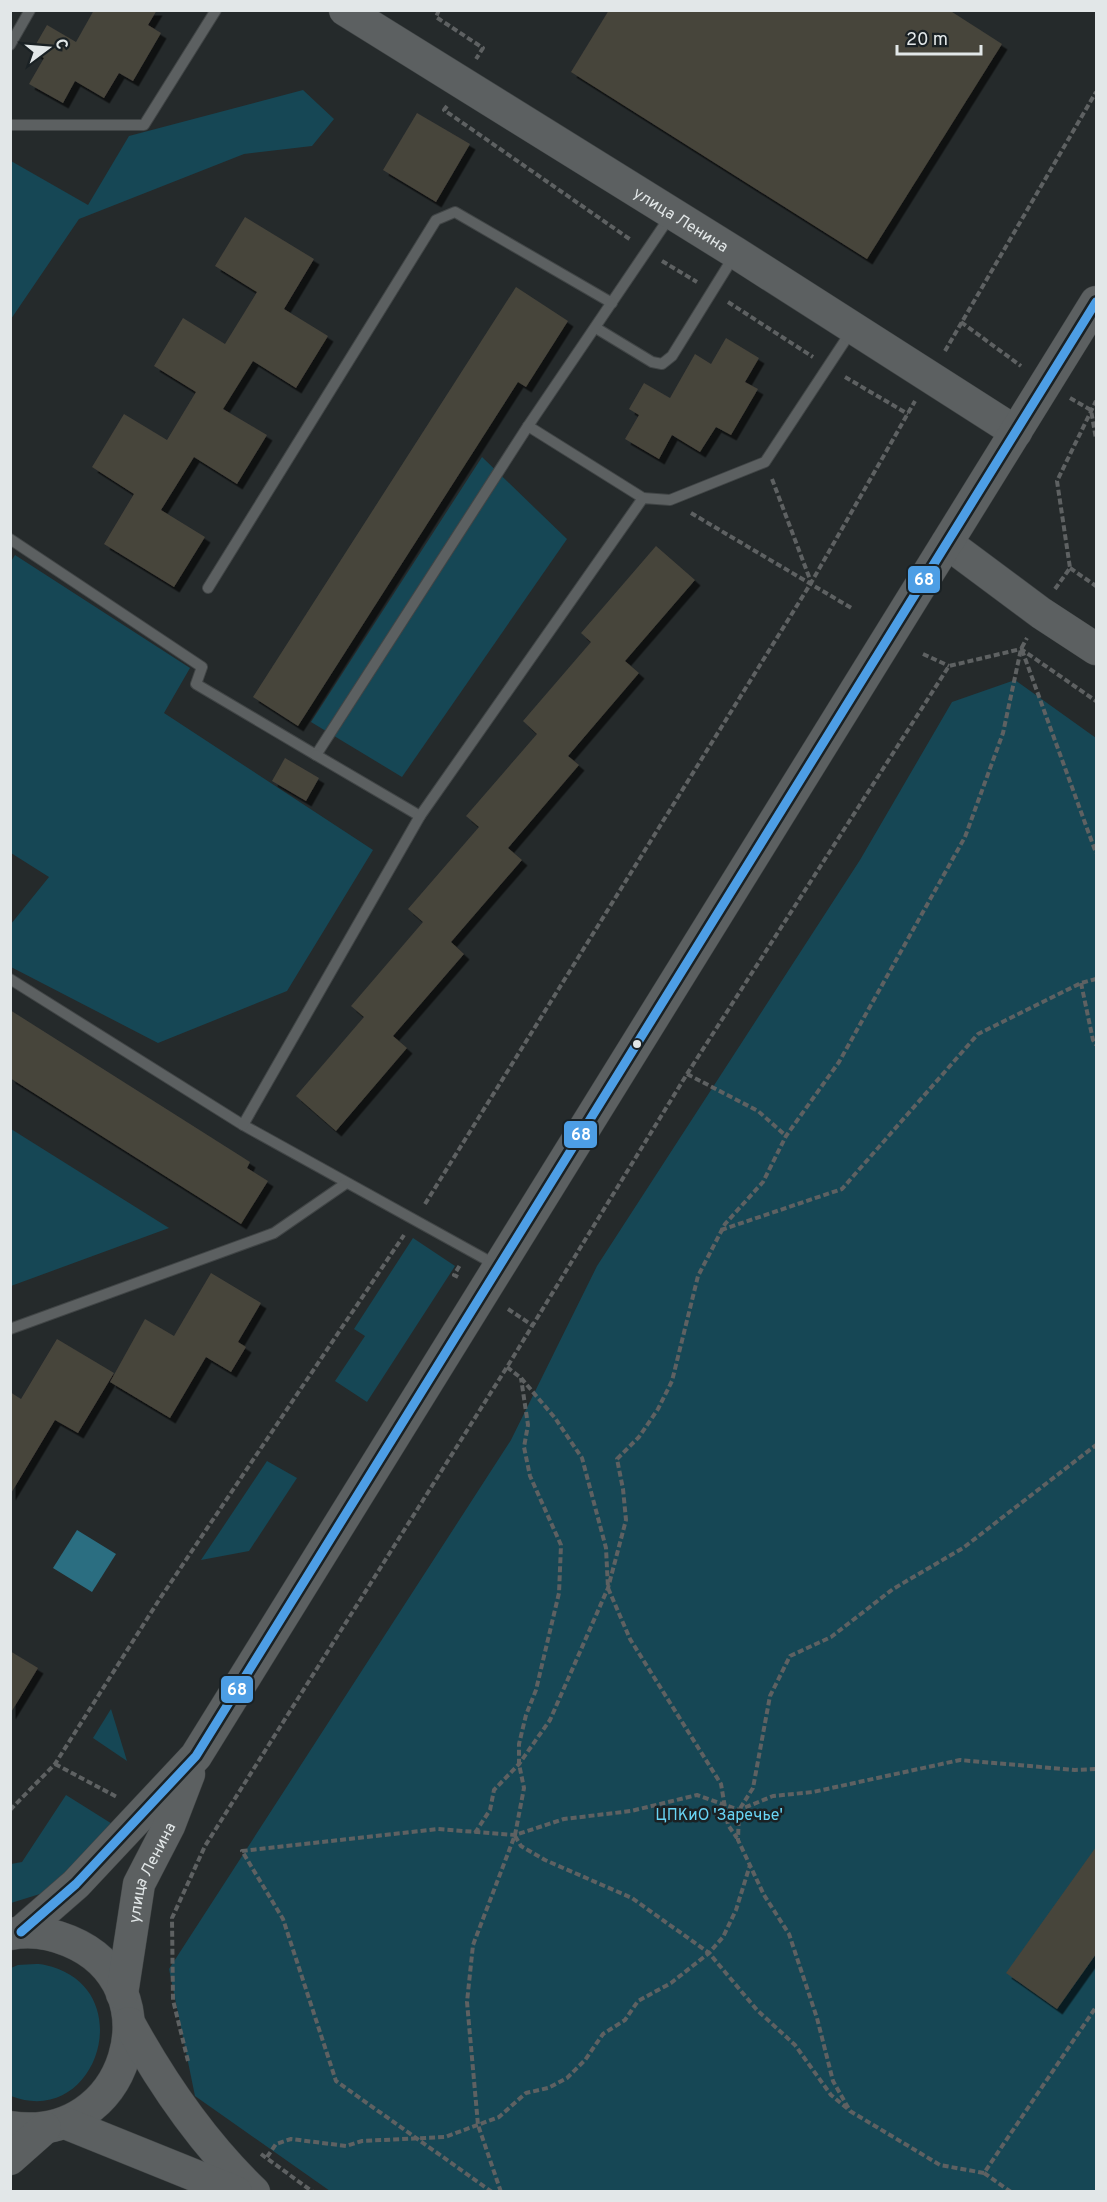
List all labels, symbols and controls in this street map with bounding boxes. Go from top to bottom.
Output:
north arrow [18,18,78,78]
scale bar [897,18,981,56]
text: 20 m [906,29,948,52]
text: С [49,37,72,52]
street label: улица Ленина [629,184,731,258]
line badge: 68 [907,565,941,594]
text: 68 [914,571,934,591]
unlabelled marker [631,1038,643,1050]
line badge: 68 [563,1120,598,1149]
text: 68 [571,1126,591,1146]
line badge: 68 [220,1675,254,1704]
text: 68 [227,1681,247,1701]
park label: ЦПКиО 'Заречье' [655,1806,783,1826]
street label: улица Ленина [125,1819,181,1925]

